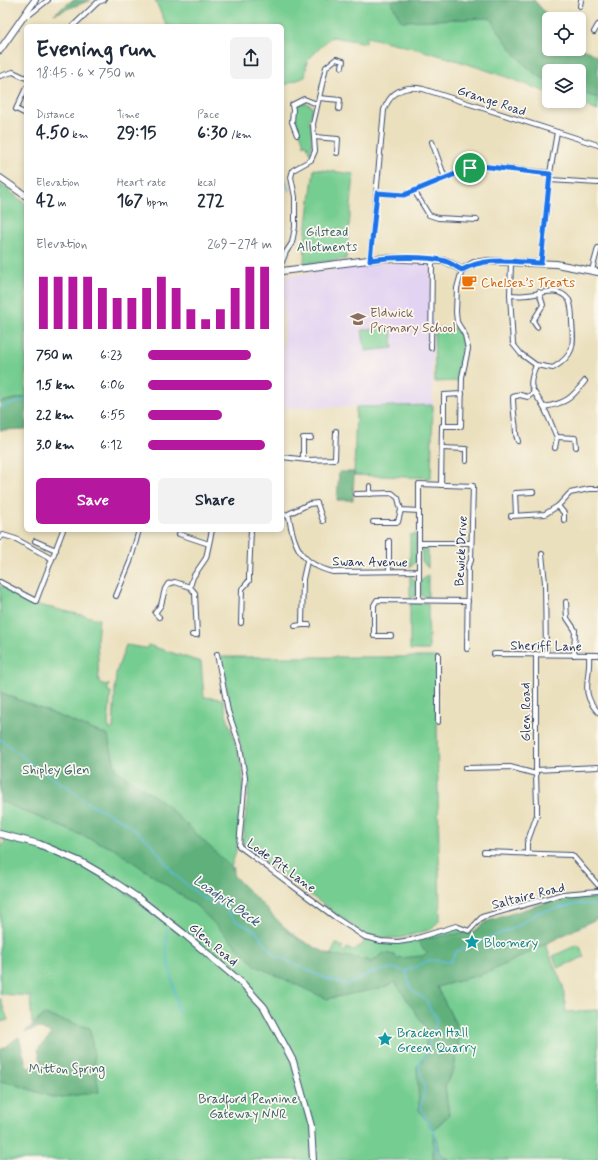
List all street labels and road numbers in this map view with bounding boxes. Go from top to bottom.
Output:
street label: Grange Road [455,82,528,121]
street label: Bewick Drive [451,515,472,587]
street label: Swan Avenue [332,553,408,572]
street label: Sheriff Lane [510,637,582,656]
street label: Glen Road [518,682,535,742]
street label: Lode Pit Lane [243,835,319,897]
street label: Saltaire Road [490,879,567,914]
street label: Glen Road [185,920,241,971]

